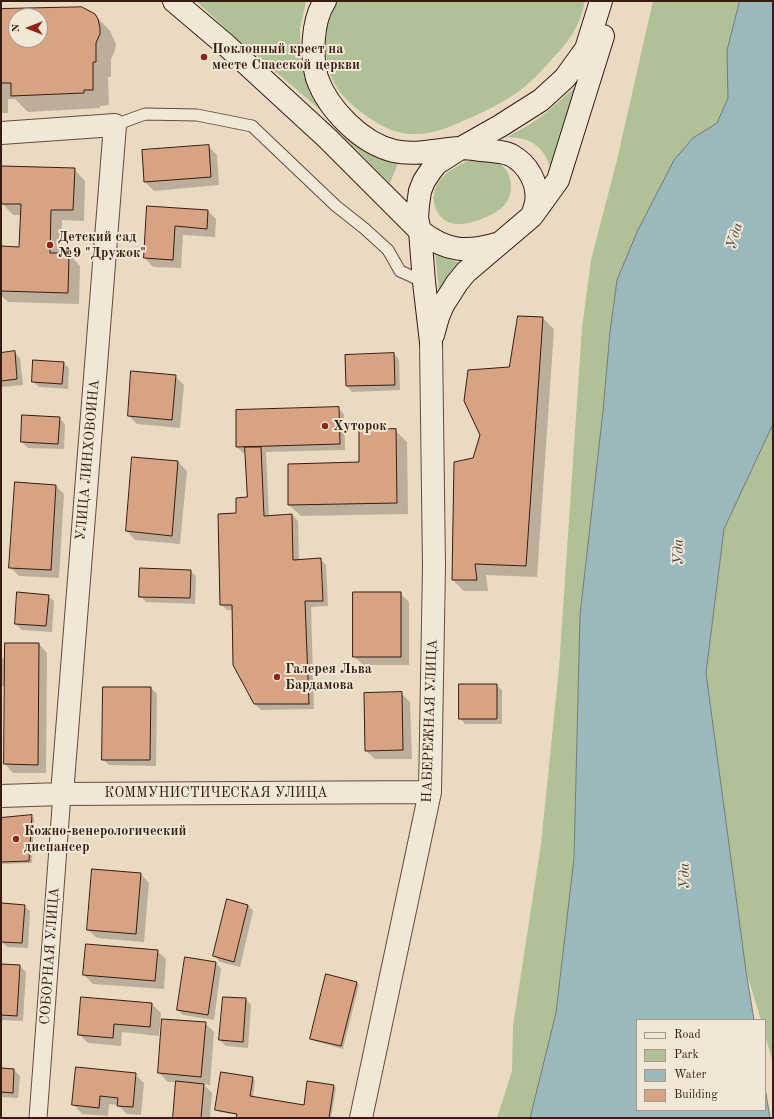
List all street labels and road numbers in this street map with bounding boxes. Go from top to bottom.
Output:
street label: УЛИЦА ЛИНХОВОИНА [73,379,103,541]
street label: НАБЕРЕЖНАЯ УЛИЦА [419,639,441,803]
street label: КОММУНИСТИЧЕСКАЯ УЛИЦА [104,785,328,801]
street label: СОБОРНАЯ УЛИЦА [37,887,63,1025]

